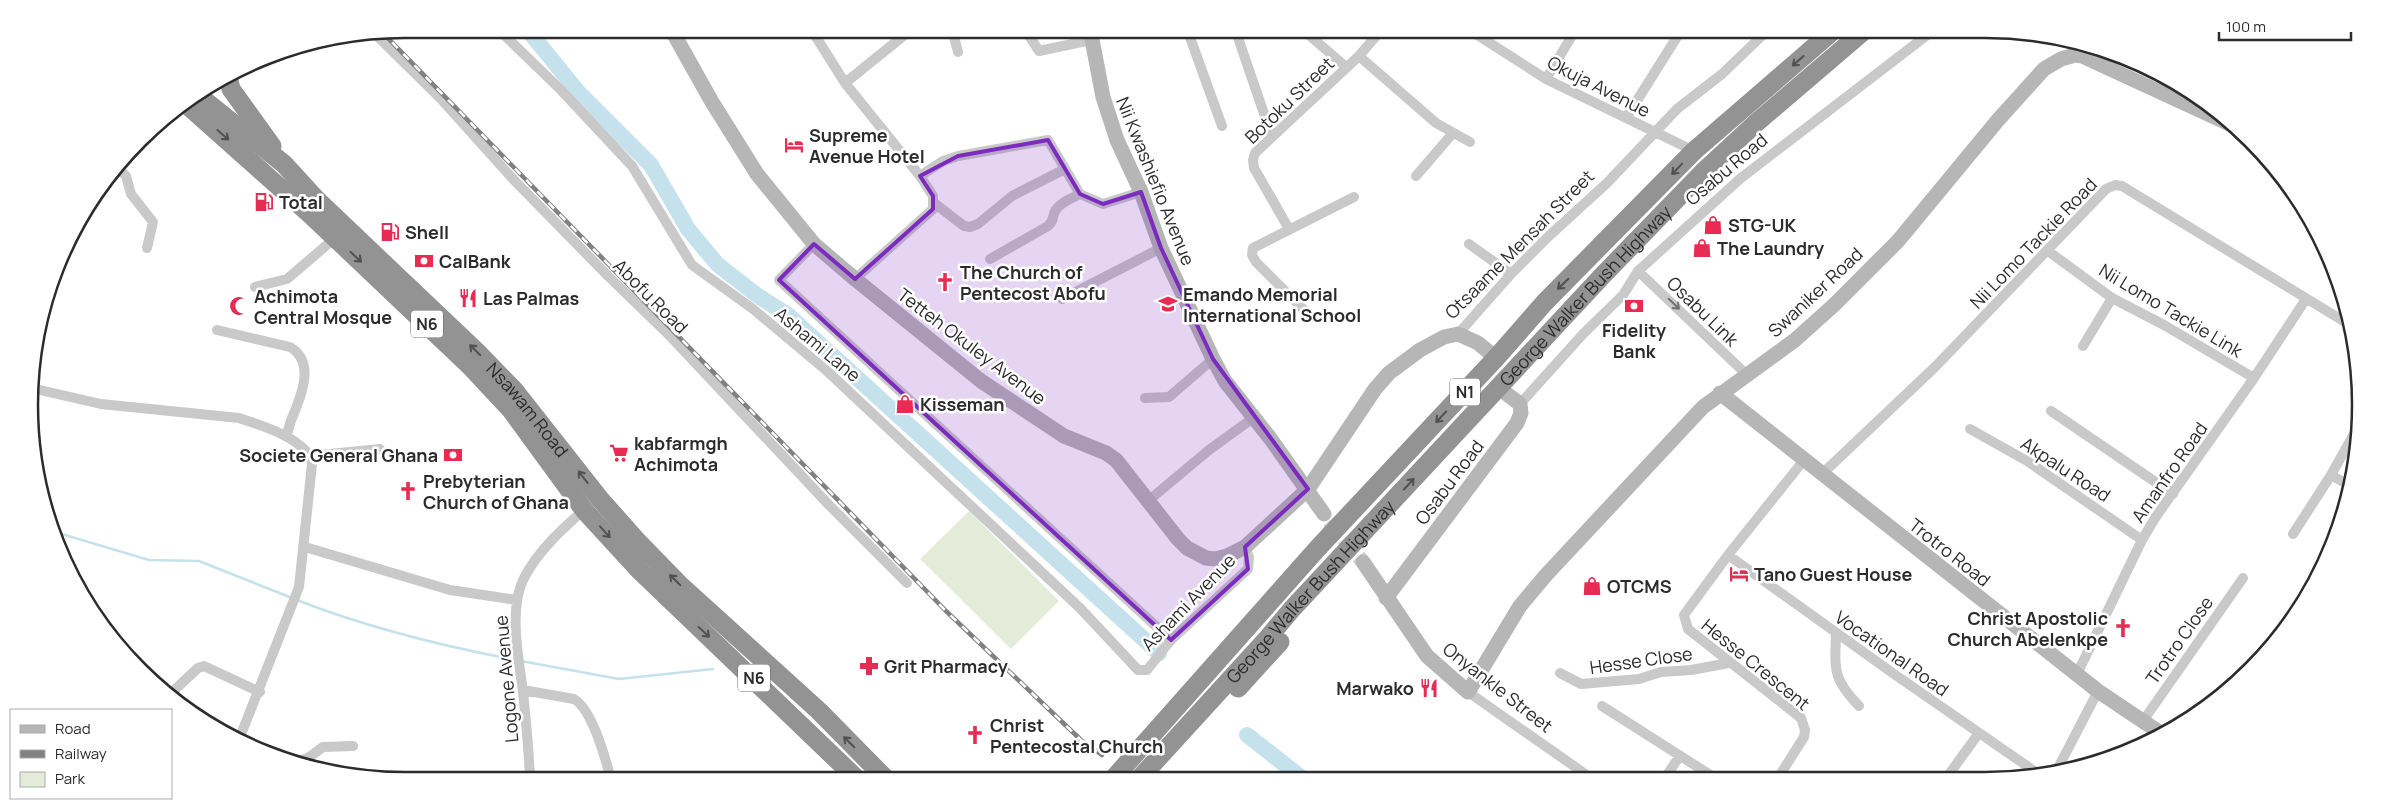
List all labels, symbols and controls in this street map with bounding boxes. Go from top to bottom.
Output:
scale bar [2219,10,2352,42]
text: 100 m [2226,16,2266,37]
street label: Okuja Avenue [1543,50,1655,122]
street label: Botoku Street [1239,51,1339,149]
one-way arrow [1792,55,1805,66]
street label: Nii Kwashiefio Avenue [1111,93,1201,269]
place label: Supreme Avenue Hotel [809,123,925,168]
street label: Osabu Road [1680,128,1772,210]
one-way arrow [217,129,230,141]
hotel icon: Supreme Avenue Hotel [783,134,805,156]
one-way arrow [1671,162,1683,175]
street label: Otsaame Mensah Street [1439,164,1599,324]
street label: Nii Lomo Tackie Road [1964,172,2102,314]
place label: Total [279,190,323,214]
fuel station icon: Total [253,191,275,213]
street label: George Walker Bush Highway [1494,200,1677,391]
place label: STG-UK [1728,213,1796,237]
shop icon: STG-UK [1702,214,1724,236]
place label: Shell [405,220,449,244]
fuel station icon: Shell [379,221,401,243]
place label: The Laundry [1717,236,1824,260]
shop icon: The Laundry [1691,237,1713,259]
street label: Swaniker Road [1762,242,1868,342]
place label: CalBank [439,249,512,273]
bank icon: CalBank [413,250,435,272]
one-way arrow [350,251,362,263]
street label: Abofu Road [609,254,693,338]
street label: Nii Lomo Tackie Link [2095,258,2248,363]
place label: The Church of Pentecost Abofu [960,260,1106,305]
church icon: The Church of Pentecost Abofu [934,271,956,293]
street label: Osabu Link [1662,271,1745,352]
one-way arrow [1556,278,1569,290]
street label: Tetteh Okuley Avenue [893,282,1051,410]
place label: Emando Memorial International School [1183,282,1361,327]
place label: Achimota Central Mosque [254,284,392,329]
place label: Las Palmas [483,286,580,310]
restaurant icon: Las Palmas [457,287,479,309]
school or university icon: Emando Memorial International School [1157,293,1179,315]
mosque icon: Achimota Central Mosque [228,295,250,317]
bank icon: Fidelity Bank [1623,295,1645,317]
one-way arrow [1667,298,1679,310]
street label: Ashami Lane [770,301,866,387]
road number: N6 [411,310,443,338]
place label: Fidelity Bank [1602,318,1666,363]
one-way arrow [469,344,481,356]
street label: Nsawam Road [481,357,574,462]
road number: N1 [1450,378,1480,406]
place label: Kisseman [920,392,1005,416]
shop icon: Kisseman [894,393,916,415]
one-way arrow [1435,411,1447,423]
street label: Amanfro Road [2126,417,2212,527]
place label: kabfarmgh Achimota [634,431,728,476]
street label: Akpalu Road [2017,431,2115,507]
street label: Osabu Road [1409,435,1489,529]
supermarket icon: kabfarmgh Achimota [608,442,630,464]
place label: Societe General Ghana [239,443,438,467]
bank icon: Societe General Ghana [442,444,464,466]
place label: Prebyterian Church of Ghana [423,469,569,514]
one-way arrow [577,471,588,484]
one-way arrow [1403,477,1415,490]
church icon: Prebyterian Church of Ghana [397,480,419,502]
street label: George Walker Bush Highway [1220,494,1400,688]
street label: Trotro Road [1904,513,1996,591]
one-way arrow [599,526,611,539]
street label: Ashami Avenue [1136,548,1240,656]
place label: Tano Guest House [1754,562,1912,586]
hotel icon: Tano Guest House [1728,563,1750,585]
place label: OTCMS [1607,574,1672,598]
one-way arrow [670,575,682,587]
shop icon: OTCMS [1581,575,1603,597]
street label: Trotro Close [2140,591,2218,689]
street label: Vocational Road [1830,605,1954,701]
place label: Christ Apostolic Church Abelenkpe [1947,606,2108,651]
street label: Hesse Crescent [1697,613,1815,715]
street label: Logone Avenue [488,614,524,744]
church icon: Christ Apostolic Church Abelenkpe [2112,617,2134,639]
one-way arrow [697,626,710,638]
street label: Onyankle Street [1438,637,1558,737]
street label: Hesse Close [1588,641,1694,679]
place label: Grit Pharmacy [884,654,1008,678]
pharmacy icon: Grit Pharmacy [858,655,880,677]
road number: N6 [738,664,770,691]
place label: Marwako [1336,676,1414,700]
restaurant icon: Marwako [1418,677,1440,699]
legend [10,709,172,799]
place label: Christ Pentecostal Church [990,713,1163,758]
text: Road [55,718,91,739]
church icon: Christ Pentecostal Church [964,724,986,746]
one-way arrow [843,735,855,748]
text: Railway [55,743,107,764]
text: Park [55,768,85,789]

